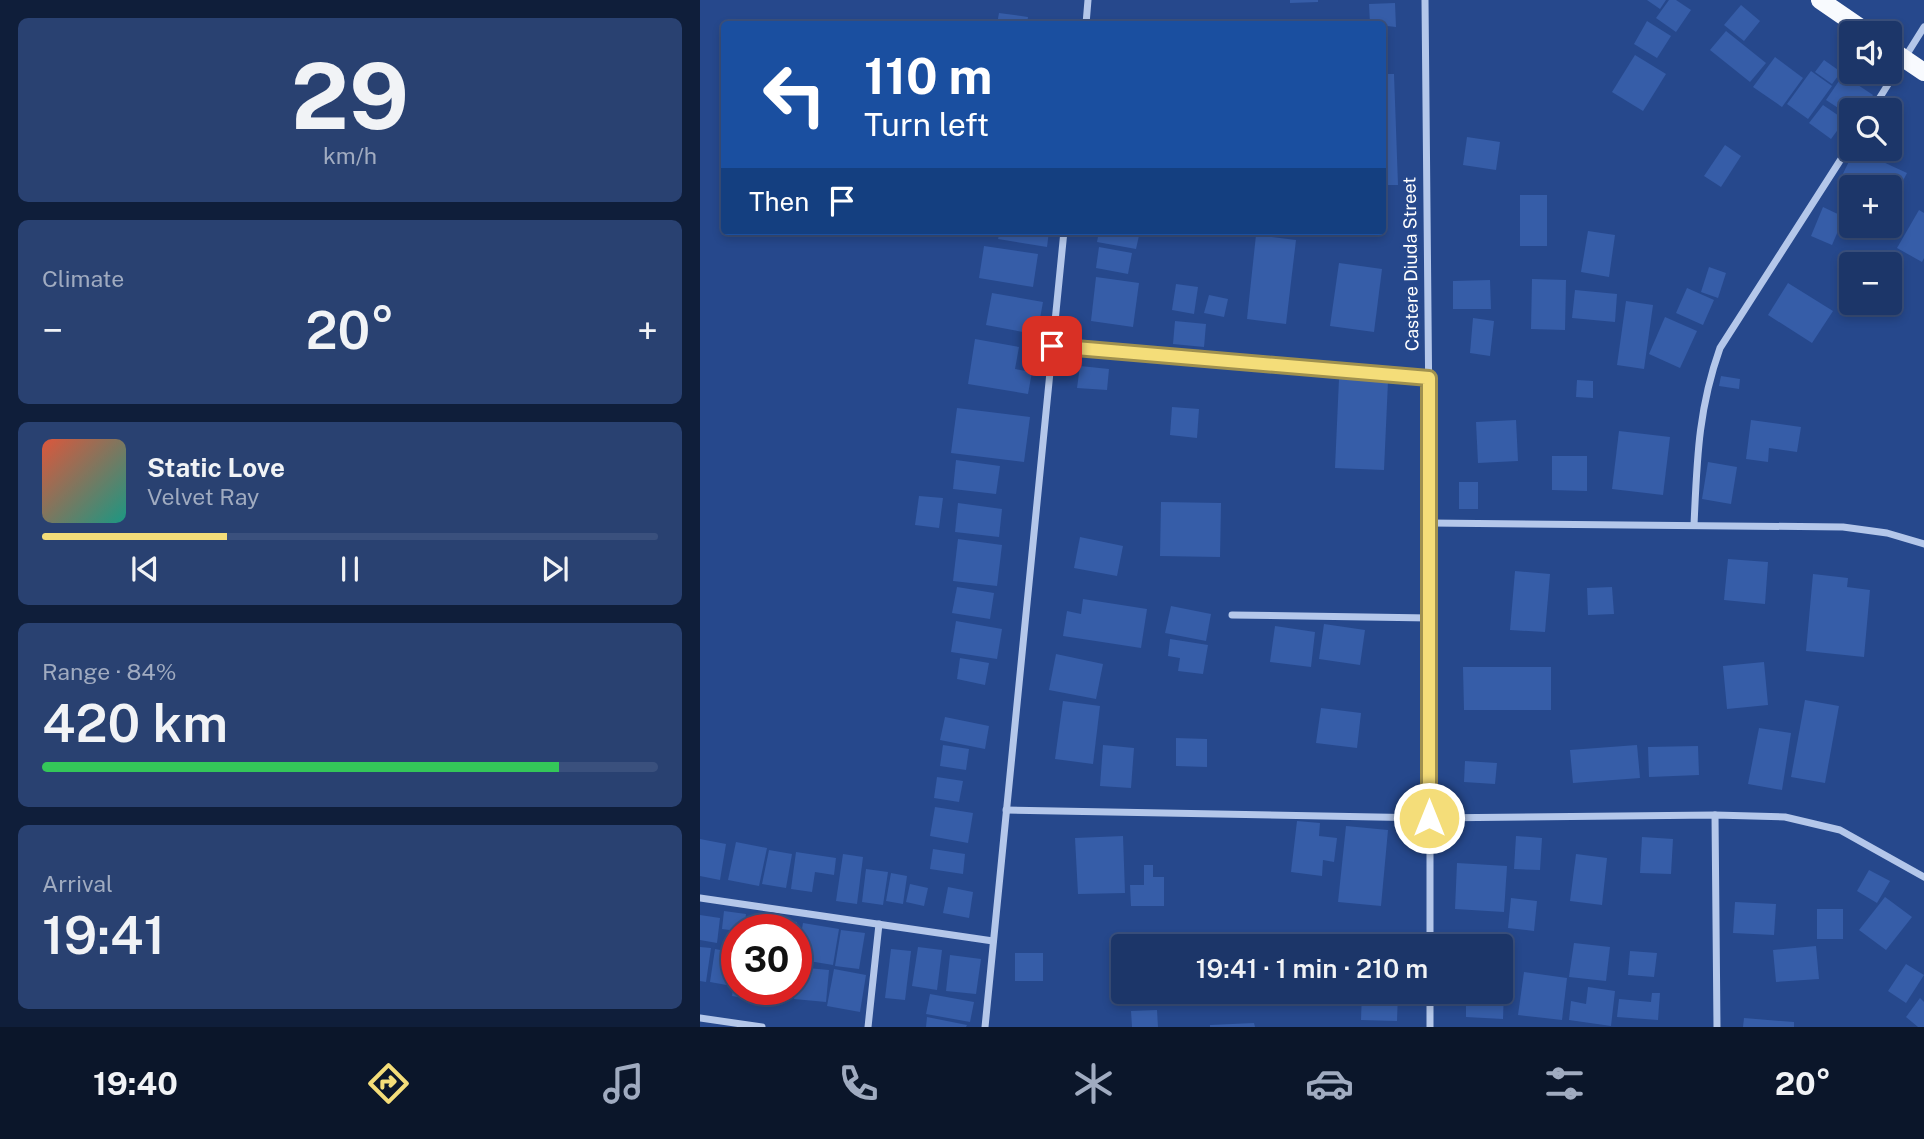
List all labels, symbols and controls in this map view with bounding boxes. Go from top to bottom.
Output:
map controls [1839,21,1902,315]
button: sound [1839,21,1902,84]
text: 29 [291,43,409,149]
text: 110 m [864,47,992,105]
icon: left [749,49,840,140]
button: search [1839,98,1902,161]
text: Turn left [864,106,989,143]
text: km/h [323,142,377,169]
button: + [1839,175,1902,238]
street label: Castere Diuda Street [1398,177,1423,351]
icon: arrive [823,182,861,220]
text: Then [749,186,809,217]
button: − [1839,252,1902,315]
text: Climate [42,265,124,292]
text: 20° [305,300,395,361]
text: − [42,308,63,353]
text: + [637,308,658,353]
pin [1022,316,1082,376]
icon: arrive [1033,327,1071,365]
text: Static Love [147,452,285,483]
text: Velvet Ray [147,483,259,510]
icon: previous [126,550,164,588]
icon: pause [331,550,369,588]
icon: next [536,550,574,588]
text: Range · 84% [42,658,177,685]
text: 420 km [42,693,228,754]
position arrow [1392,781,1466,855]
text: Arrival [42,870,113,897]
text: 19:41 [42,905,165,966]
speed limit sign: 30 [721,914,812,1005]
text: 19:41 · 1 min · 210 m [1196,953,1428,984]
icon: directions [364,1059,413,1108]
icon: music [599,1059,648,1108]
icon: phone [834,1059,883,1108]
icon: climate [1069,1059,1118,1108]
icon: car [1305,1059,1354,1108]
icon: filters [1540,1059,1589,1108]
text: 19:40 [93,1065,178,1102]
text: 20° [1775,1065,1831,1102]

